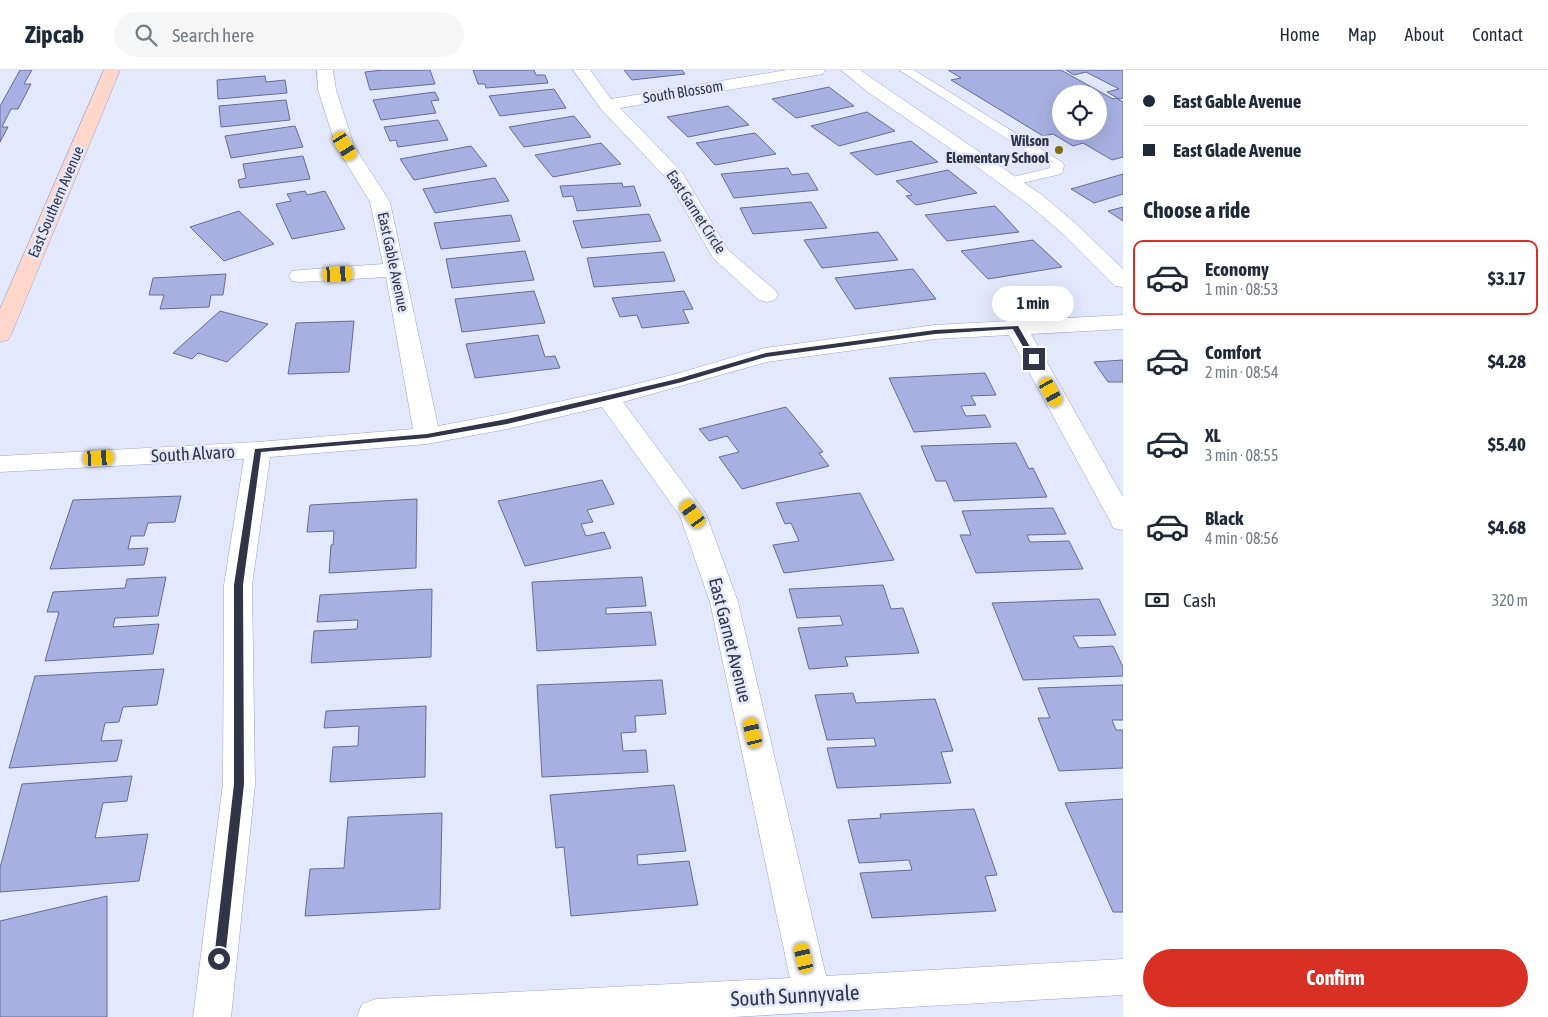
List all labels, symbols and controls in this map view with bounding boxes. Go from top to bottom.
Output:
search box [114,12,464,57]
text: Zipcab [25,21,84,48]
icon: search [132,21,160,49]
text: Search here [172,24,254,46]
text: Home [1280,24,1320,45]
text: Map [1348,24,1377,45]
text: About [1405,24,1444,45]
text: Contact [1472,24,1523,45]
street label: South Blossom [642,77,724,106]
map controls [1052,85,1107,140]
button: locate [1052,85,1107,140]
text: East Gable Avenue [1173,90,1301,112]
car [330,129,359,163]
place label: Wilson Elementary School [946,132,1050,166]
text: East Glade Avenue [1173,139,1301,161]
street label: East Southern Avenue [24,143,87,260]
marker: Wilson Elementary School [1053,144,1065,156]
street label: East Garnet Circle [663,167,730,257]
text: Choose a ride [1143,197,1250,223]
street label: East Gable Avenue [375,211,412,313]
icon: car [1145,255,1190,300]
text: Economy [1205,258,1269,280]
car [322,266,353,282]
text: $3.17 [1488,267,1526,289]
text: 1 min · 08:53 [1205,280,1278,298]
callout: 1 min [993,286,1075,322]
text: 1 min [1017,294,1049,312]
icon: car [1145,338,1190,383]
text: Comfort [1205,341,1261,363]
route end [1023,348,1045,370]
text: $4.28 [1488,350,1526,372]
text: 2 min · 08:54 [1205,363,1278,381]
car [1037,375,1064,409]
icon: car [1145,421,1190,466]
text: XL [1205,424,1221,446]
text: $5.40 [1488,433,1526,455]
street label: South Alvaro [151,441,235,466]
text: 3 min · 08:55 [1205,446,1278,464]
car [83,450,114,466]
car [678,497,707,531]
icon: car [1145,504,1190,549]
text: Black [1205,507,1243,529]
text: $4.68 [1488,516,1526,538]
text: 4 min · 08:56 [1205,529,1278,547]
street label: East Garnet Avenue [705,575,756,704]
icon: cash [1143,586,1171,614]
text: Cash [1183,589,1216,611]
text: 320 m [1492,591,1528,609]
car [742,717,763,749]
car [793,942,814,974]
route start [208,948,230,970]
button: Confirm [1143,949,1528,1007]
street label: South Sunnyvale [730,980,860,1010]

